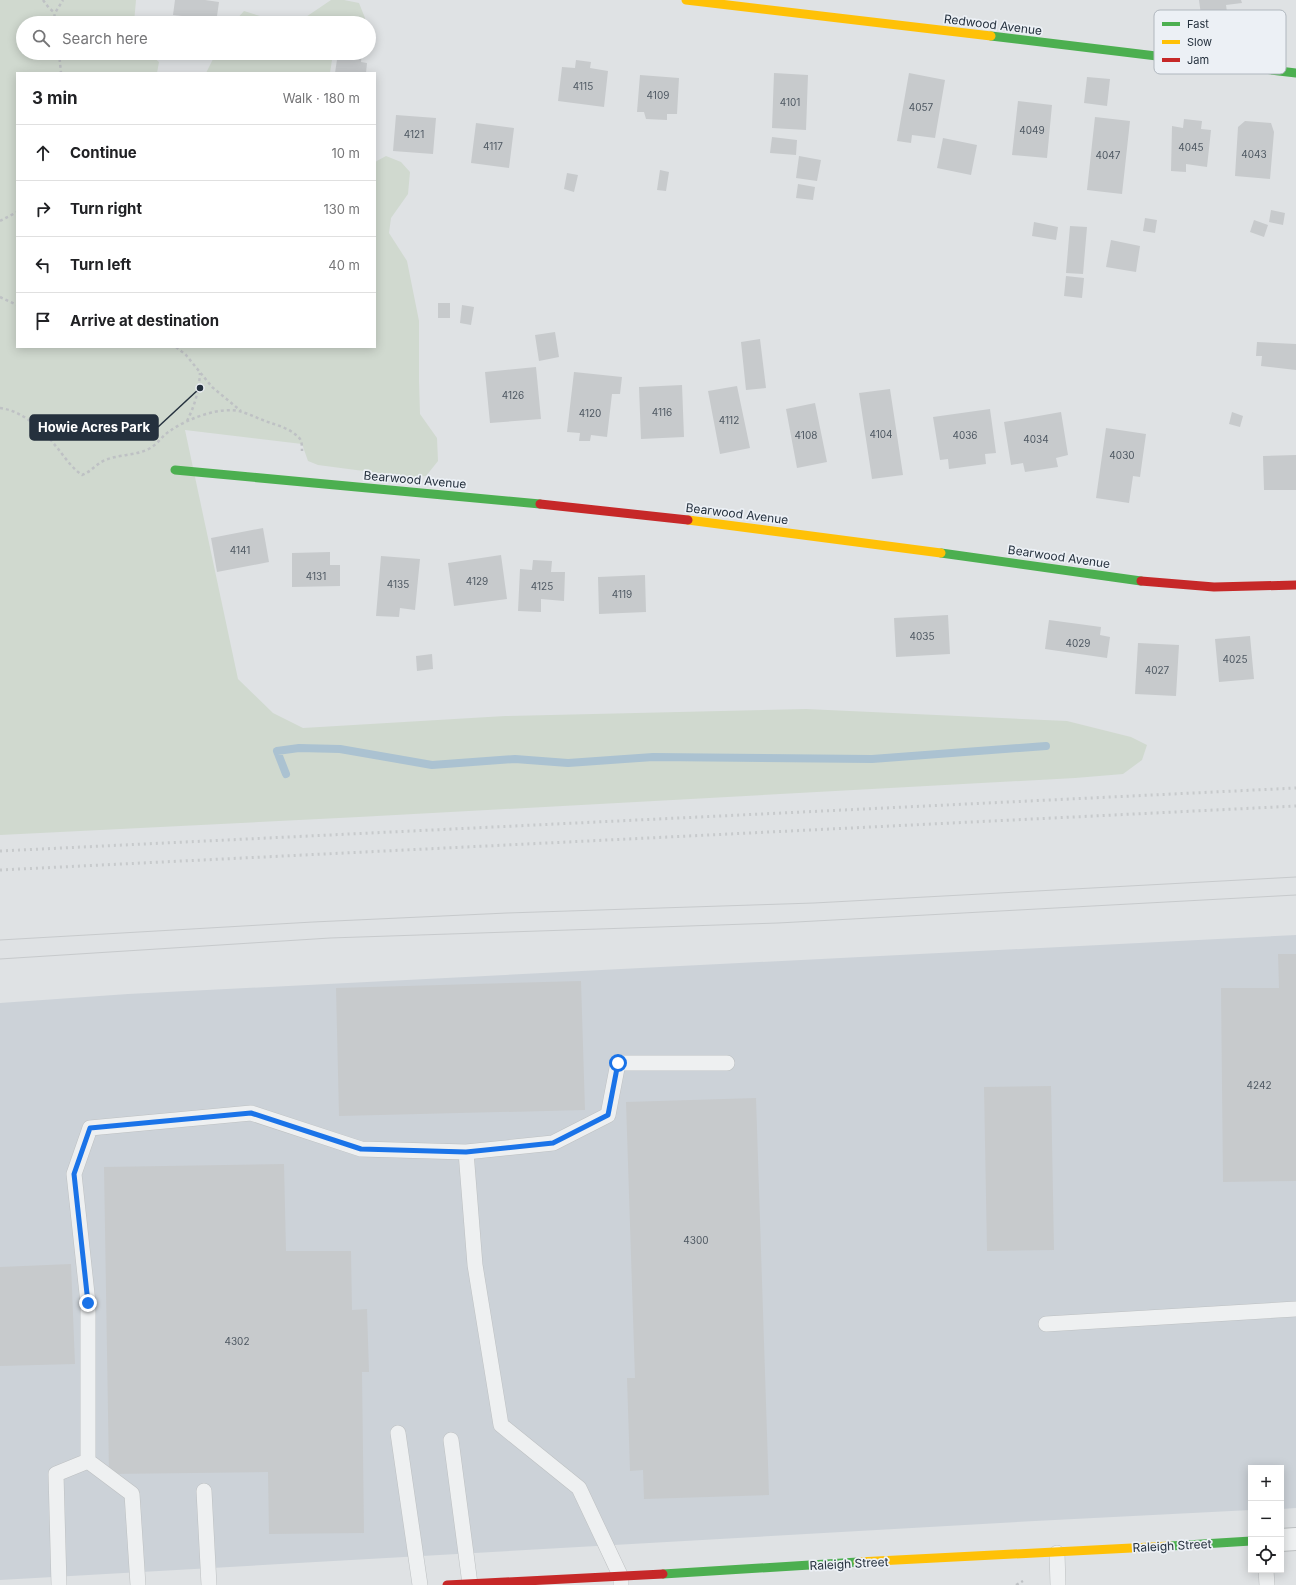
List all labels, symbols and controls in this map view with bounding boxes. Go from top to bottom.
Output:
legend [1154,10,1286,74]
street label: Redwood Avenue [943,11,1043,38]
search box [16,16,376,60]
text: Fast [1187,17,1209,31]
icon: search [30,27,52,49]
text: Search here [62,29,148,48]
text: Slow [1187,35,1212,49]
text: Jam [1187,53,1209,67]
house number: 4115 [573,80,593,92]
text: 3 min [32,88,78,108]
house number: 4109 [647,89,669,101]
text: Walk · 180 m [283,90,360,106]
house number: 4101 [780,96,800,108]
house number: 4057 [909,101,934,113]
house number: 4049 [1019,124,1045,136]
house number: 4121 [404,128,424,140]
house number: 4117 [483,140,503,152]
house number: 4045 [1178,141,1204,153]
icon: ahead [32,142,54,164]
text: Continue [70,143,137,162]
text: 10 m [331,145,360,161]
house number: 4043 [1241,148,1267,160]
house number: 4047 [1096,149,1121,161]
icon: right [32,198,54,220]
text: Turn right [70,199,142,218]
text: 130 m [323,201,360,217]
icon: left [32,254,54,276]
text: Turn left [70,255,131,274]
text: 40 m [328,257,360,273]
icon: arrive [32,310,54,332]
text: Arrive at destination [70,311,219,330]
house number: 4126 [502,389,524,401]
house number: 4116 [652,406,672,418]
house number: 4120 [579,407,601,419]
house number: 4112 [719,414,739,426]
callout: Howie Acres Park [30,415,158,440]
text: Howie Acres Park [38,419,150,435]
house number: 4104 [869,428,893,440]
house number: 4108 [795,429,817,441]
house number: 4036 [952,429,978,441]
house number: 4034 [1023,433,1049,445]
house number: 4030 [1109,449,1135,461]
street label: Bearwood Avenue [363,468,467,491]
street label: Bearwood Avenue [685,500,789,527]
street label: Bearwood Avenue [1007,542,1111,571]
house number: 4141 [230,544,250,556]
house number: 4131 [306,570,326,582]
house number: 4129 [466,575,488,587]
house number: 4135 [387,578,409,590]
house number: 4125 [531,580,553,592]
house number: 4119 [612,588,632,600]
house number: 4035 [909,630,935,642]
house number: 4029 [1065,637,1091,649]
house number: 4025 [1223,653,1247,665]
house number: 4027 [1145,664,1170,676]
route start [609,1054,627,1072]
house number: 4242 [1247,1079,1271,1091]
house number: 4300 [683,1234,709,1246]
route end [79,1294,97,1312]
house number: 4302 [224,1335,250,1347]
map controls [1248,1465,1284,1573]
button: + [1248,1465,1284,1501]
button: − [1248,1501,1284,1537]
street label: Raleigh Street [1132,1536,1212,1555]
button: locate [1248,1537,1284,1573]
street label: Raleigh Street [809,1554,889,1573]

